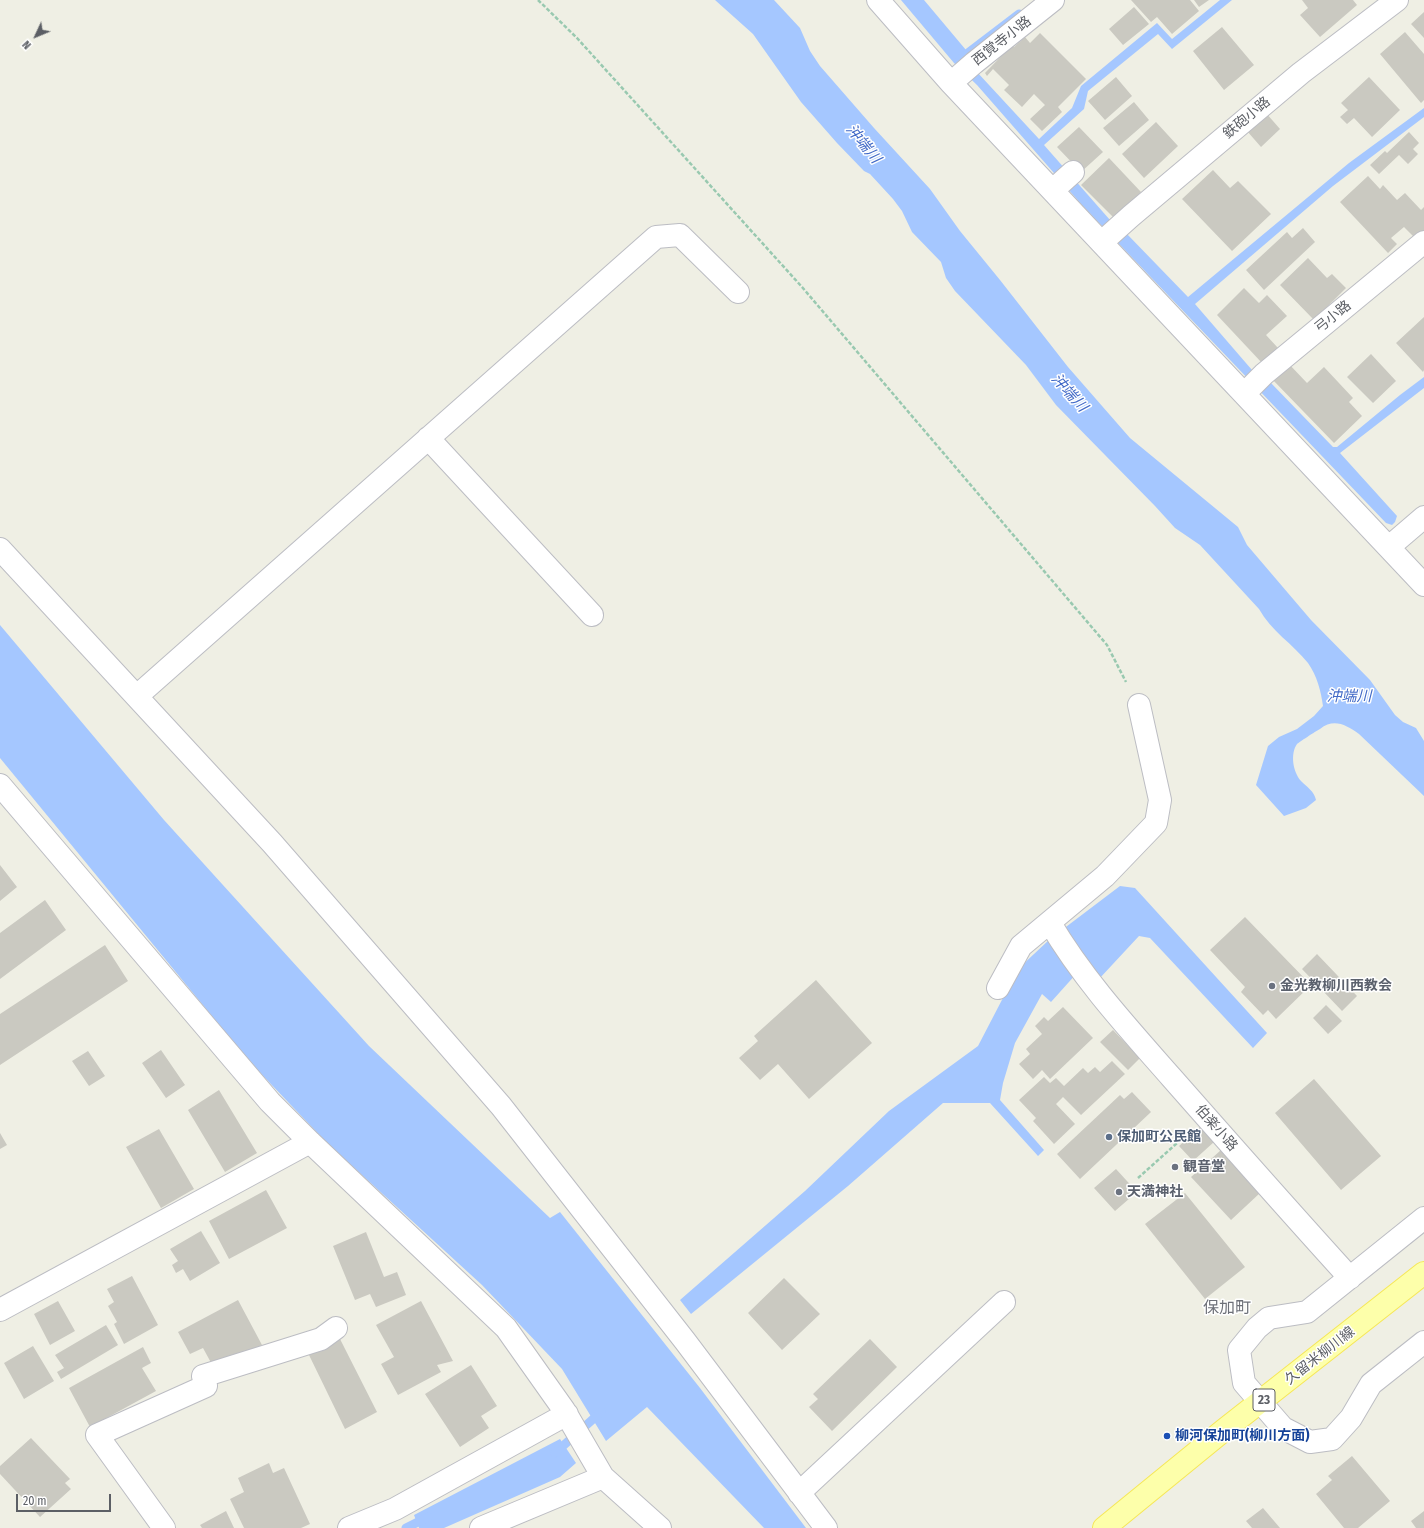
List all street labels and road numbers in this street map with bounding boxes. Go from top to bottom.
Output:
street label: 西覚寺小路 [969,13,1035,69]
street label: 鉄砲小路 [1220,94,1274,142]
street label: 弓小路 [1311,297,1355,337]
street label: 伯楽小路 [1191,1101,1241,1155]
street label: 久留米柳川線 [1282,1324,1358,1388]
road number: 23 [1253,1389,1275,1411]

